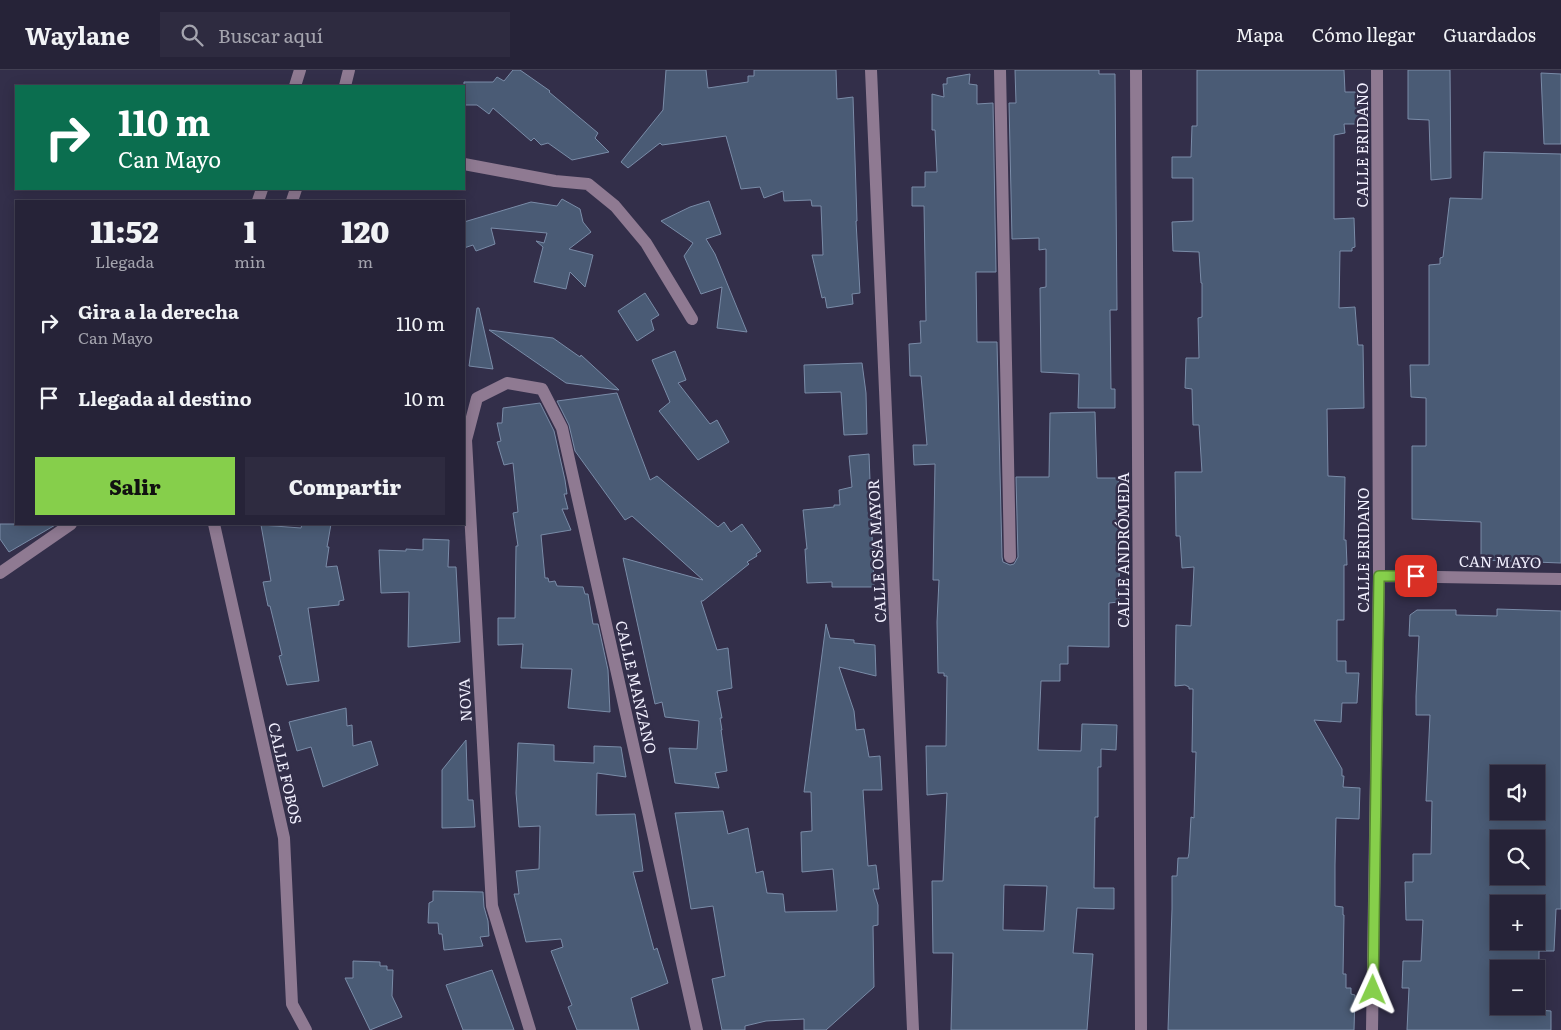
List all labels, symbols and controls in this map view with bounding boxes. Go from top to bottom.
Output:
search box [160,12,510,57]
text: Waylane [25,17,130,52]
icon: search [178,21,206,49]
text: Buscar aquí [218,21,323,49]
text: Mapa [1236,21,1284,48]
text: Cómo llegar [1312,21,1415,48]
text: Guardados [1443,21,1536,48]
street label: CALLE ERIDANO [1350,83,1373,207]
text: 110 m [118,95,210,147]
icon: right [35,105,100,170]
text: Can Mayo [118,142,221,175]
text: 11:52 [91,208,159,252]
text: 1 [244,208,256,252]
text: 120 [341,208,390,252]
text: Llegada [95,249,154,273]
text: min [234,249,266,273]
text: m [358,249,373,273]
text: Gira a la derecha [78,297,239,325]
icon: right [35,309,63,337]
text: 110 m [396,309,445,337]
text: Can Mayo [78,325,153,349]
icon: arrive [35,384,63,412]
text: Llegada al destino [78,384,252,412]
text: 10 m [404,384,445,412]
button: Salir [35,457,235,515]
button: Compartir [245,457,445,515]
street label: CALLE ANDRÓMEDA [1111,472,1134,628]
street label: CALLE OSA MAYOR [861,479,891,623]
street label: CALLE ERIDANO [1351,488,1374,612]
street label: CAN MAYO [1459,549,1541,573]
pin [1395,555,1437,597]
icon: arrive [1402,562,1430,590]
street label: CALLE MANZANO [610,618,664,756]
street label: NOVA [451,678,477,722]
street label: CALLE FOBOS [263,720,309,826]
map controls [1490,765,1545,1015]
button: sound [1490,765,1545,820]
button: search [1490,830,1545,885]
button: + [1490,895,1545,950]
button: − [1490,960,1545,1015]
position arrow [1346,963,1398,1015]

